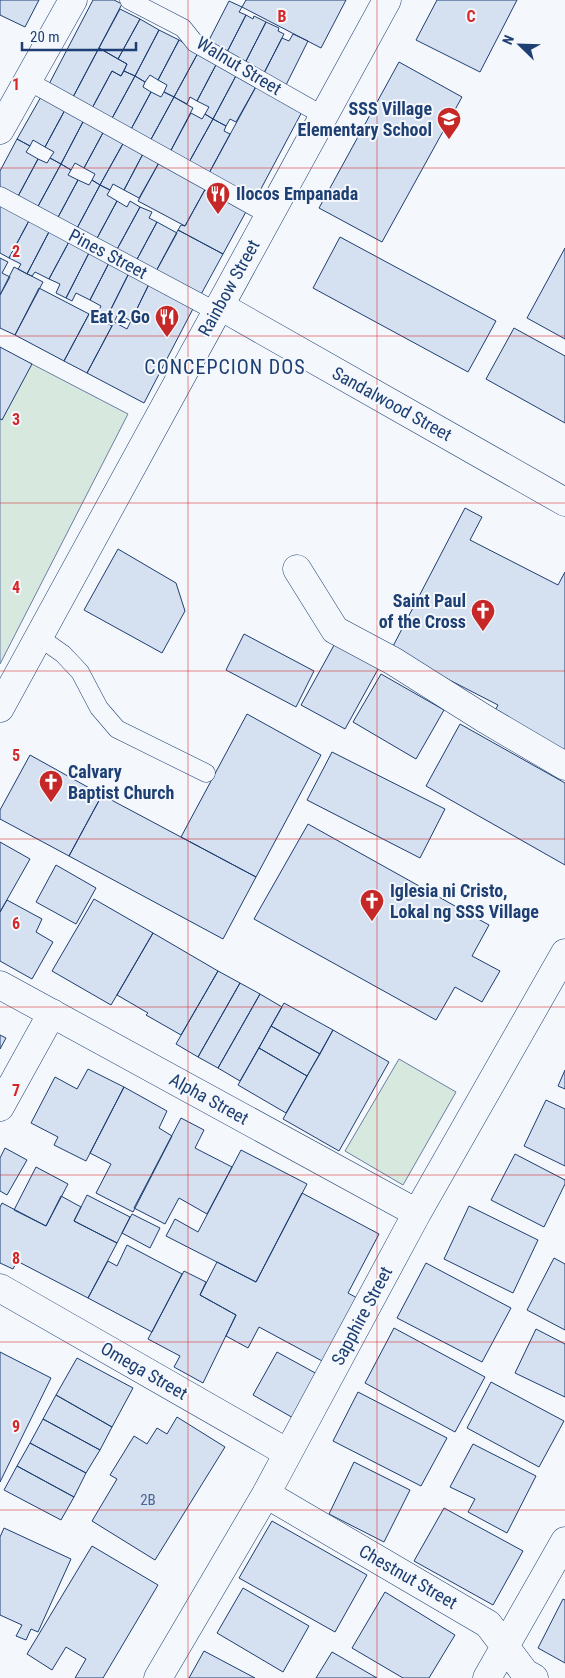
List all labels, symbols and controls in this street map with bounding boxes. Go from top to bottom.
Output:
text: B [278,7,287,26]
text: C [466,7,476,26]
scale bar [22,20,136,52]
north arrow [495,20,545,70]
text: 20 m [30,28,60,46]
street label: Walnut Street [193,32,285,99]
text: N [499,33,517,47]
text: 1 [12,75,20,94]
place label: SSS Village Elementary School [298,98,432,140]
school or university icon: SSS Village Elementary School [436,106,462,140]
restaurant icon: Ilocos Empanada [205,181,231,215]
place label: Ilocos Empanada [236,183,358,204]
street label: Pines Street [65,224,151,283]
street label: Rainbow Street [193,236,264,340]
text: 2 [12,242,20,261]
restaurant icon: Eat 2 Go [154,304,180,338]
place label: Eat 2 Go [90,306,150,327]
district label: CONCEPCION DOS [144,355,306,379]
street label: Sandalwood Street [329,362,456,445]
text: 3 [12,410,20,429]
text: 4 [12,578,20,597]
place label: Saint Paul of the Cross [379,590,466,632]
church icon: Saint Paul of the Cross [470,598,496,632]
text: 5 [12,746,20,765]
place label: Calvary Baptist Church [68,761,174,803]
church icon: Calvary Baptist Church [38,769,64,803]
place label: Iglesia ni Cristo, Lokal ng SSS Village [390,880,539,922]
church icon: Iglesia ni Cristo, Lokal ng SSS Village [359,888,385,922]
text: 6 [12,914,20,933]
street label: Alpha Street [166,1068,252,1129]
text: 7 [12,1081,20,1100]
text: 8 [12,1249,20,1268]
street label: Sapphire Street [327,1263,396,1369]
street label: Omega Street [97,1337,191,1404]
text: 9 [12,1417,20,1436]
house number: 2B [140,1491,156,1509]
street label: Chestnut Street [355,1540,461,1613]

